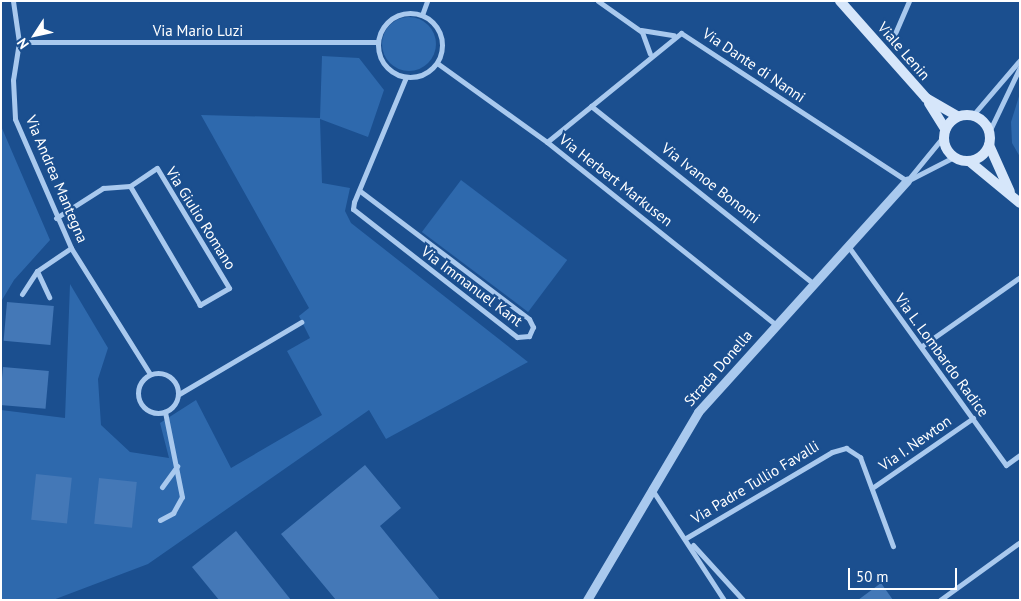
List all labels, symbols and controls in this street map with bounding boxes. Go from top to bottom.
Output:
north arrow [10,10,60,60]
street label: Viale Lenin [874,18,934,84]
street label: Via Mario Luzi [153,22,243,40]
street label: Via Dante di Nanni [699,24,809,106]
text: N [13,35,33,53]
street label: Via Andrea Mantegna [22,113,92,245]
street label: Via Herbert Markusen [556,130,676,230]
street label: Via Ivanoe Bonomi [658,139,764,227]
street label: Via Giulio Romano [162,163,240,273]
street label: Via Immanuel Kant [418,242,526,330]
street label: Via L. Lombardo Radice [891,289,993,421]
street label: Strada Donella [680,326,756,410]
street label: Via I. Newton [875,411,955,475]
street label: Via Padre Tullio Favalli [688,437,822,527]
scale bar [851,558,960,590]
text: 50 m [856,567,889,586]

